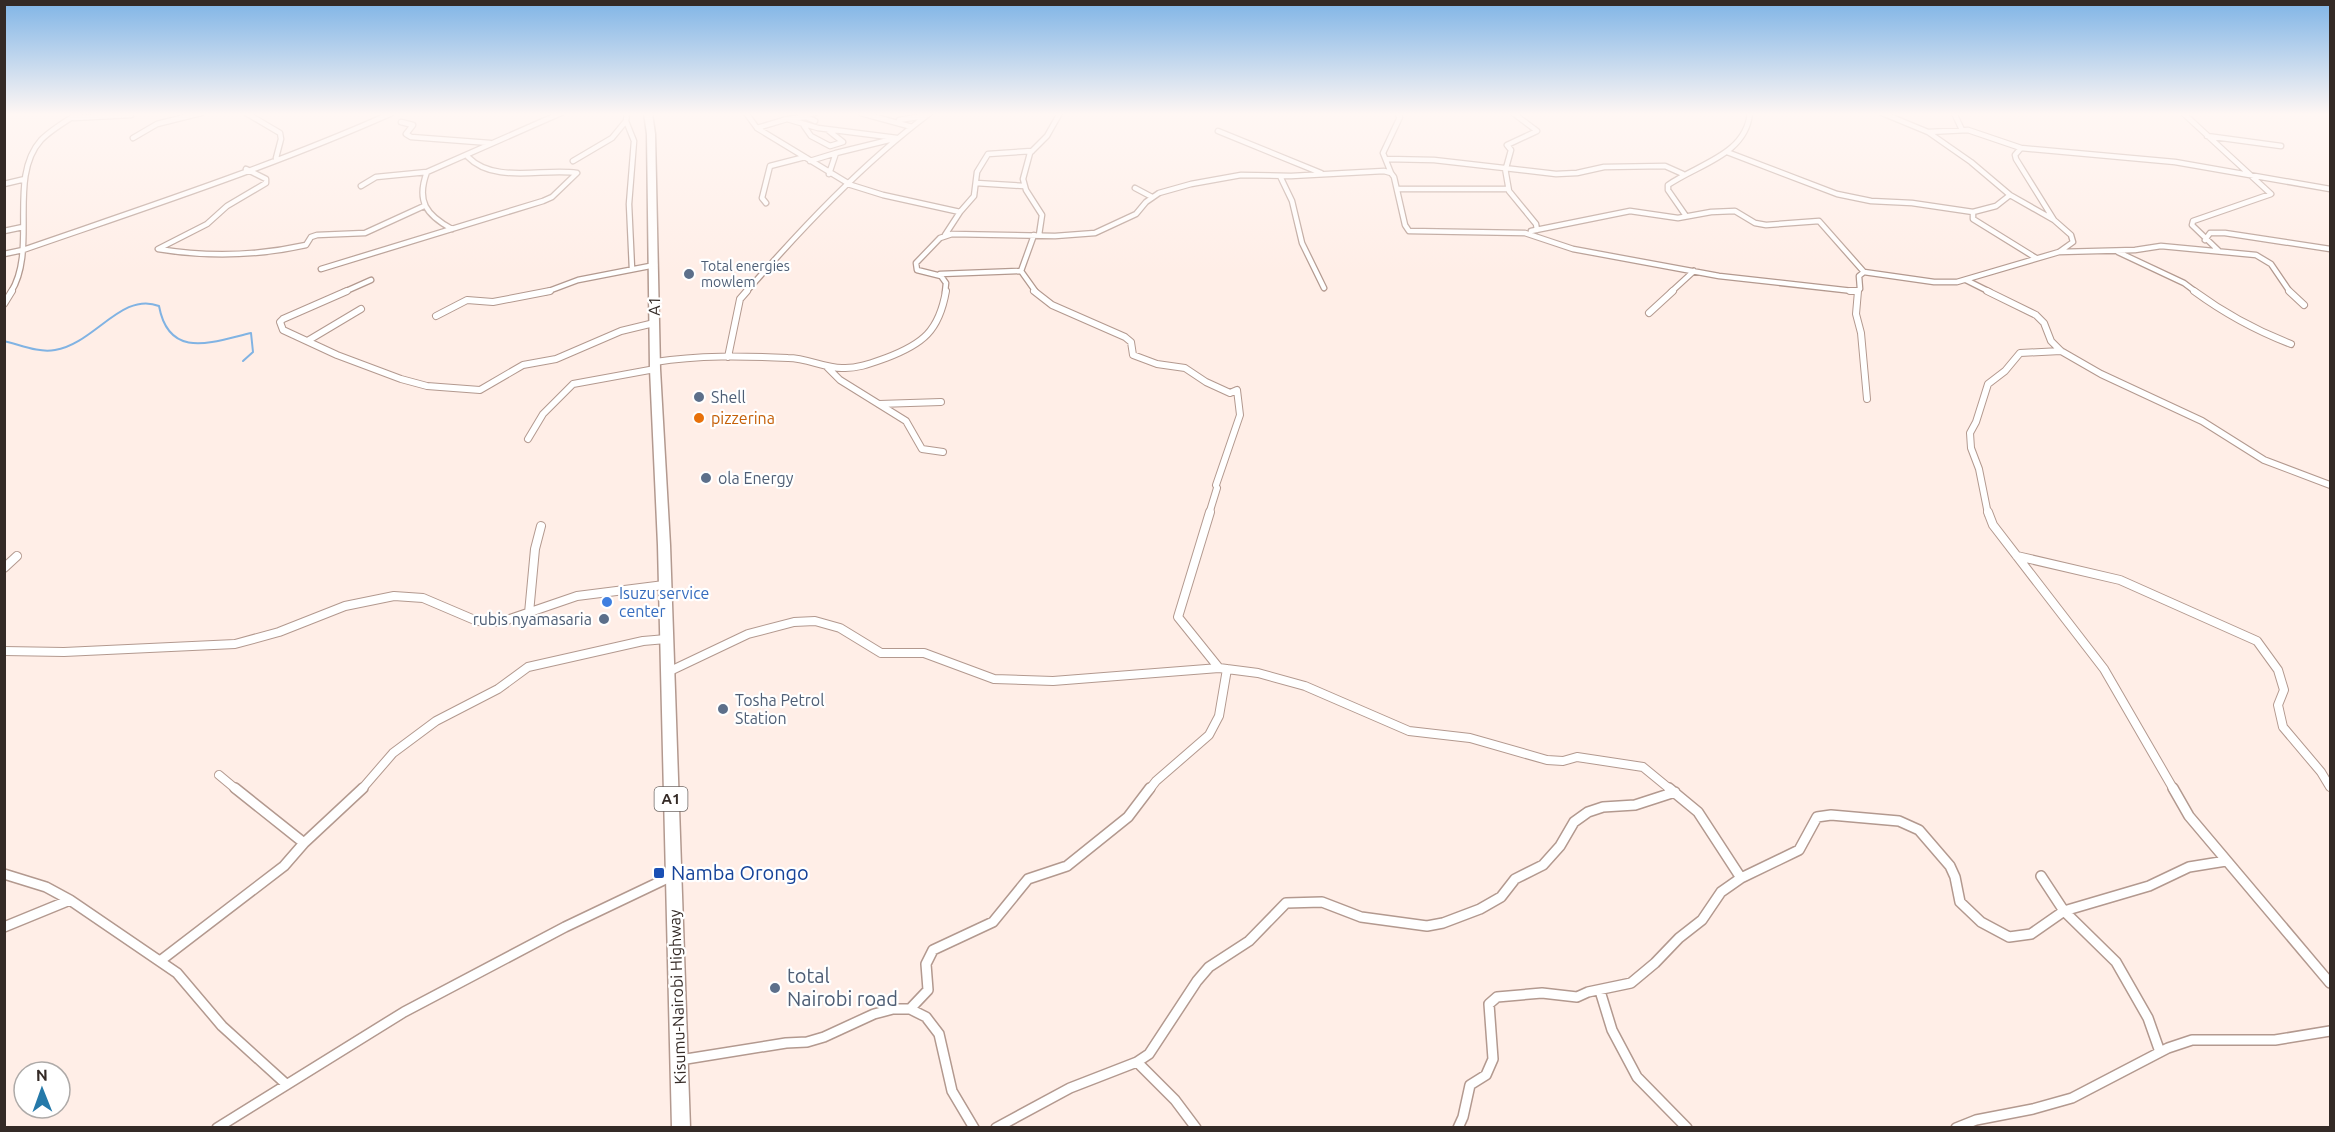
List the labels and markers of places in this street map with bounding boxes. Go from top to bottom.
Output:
place label: Total energies mowlem [701,258,790,290]
marker: Total energies mowlem [682,267,696,281]
place label: Shell [711,388,746,406]
marker: Shell [692,390,706,404]
place label: pizzerina [711,409,775,427]
marker: pizzerina [692,411,706,425]
place label: ola Energy [718,469,794,487]
marker: ola Energy [699,471,713,485]
place label: Isuzu service center [619,584,709,620]
marker: Isuzu service center [600,595,614,609]
place label: rubis nyamasaria [473,610,592,628]
marker: rubis nyamasaria [597,612,611,626]
place label: Tosha Petrol Station [735,691,824,727]
marker: Tosha Petrol Station [716,702,730,716]
place label: Namba Orongo [671,861,809,884]
marker: Namba Orongo [652,866,666,880]
place label: total Nairobi road [787,964,898,1010]
marker: total Nairobi road [768,981,782,995]

